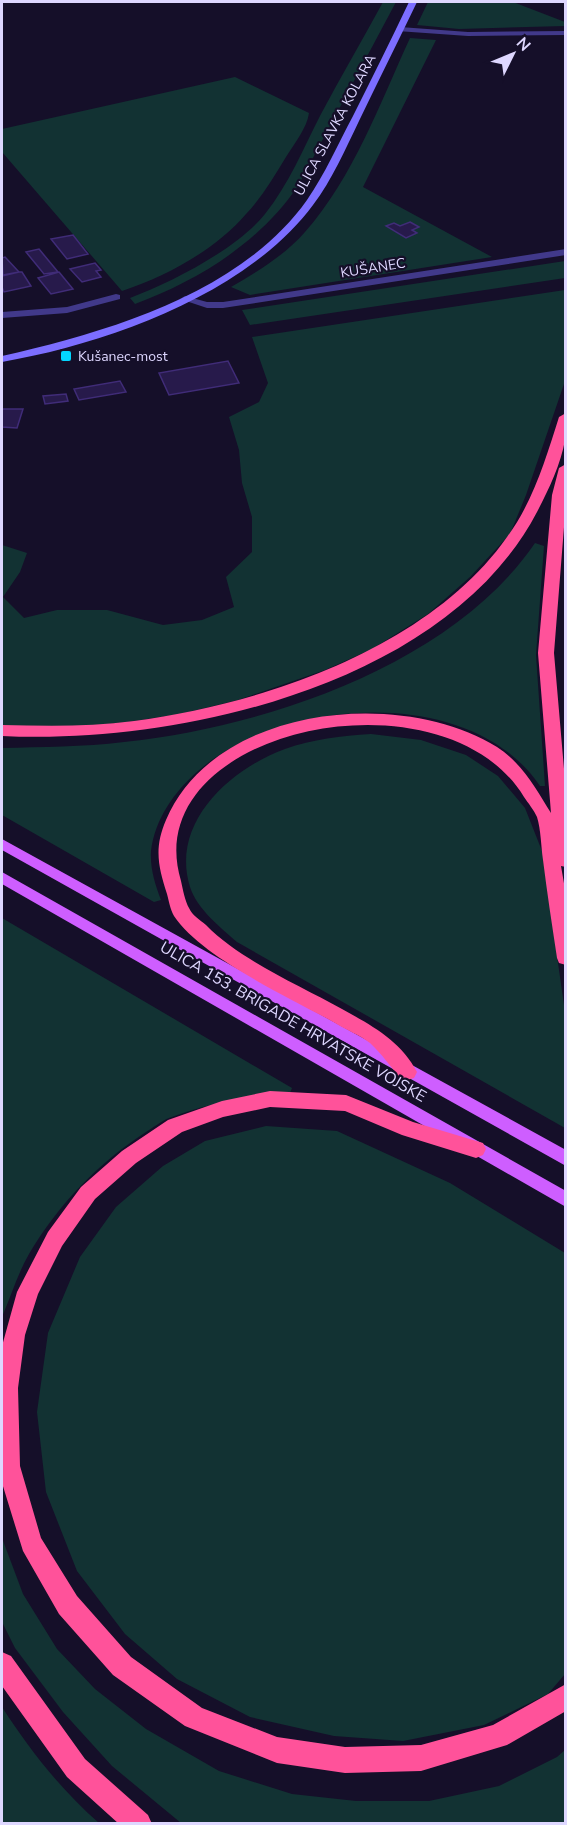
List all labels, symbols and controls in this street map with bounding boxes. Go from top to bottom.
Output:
north arrow [483,24,543,84]
text: N [511,33,535,56]
street label: ULICA SLAVKA KOLARA [290,51,380,199]
street label: KUŠANEC [339,253,407,283]
place label: Kušanec-most [78,347,168,366]
marker: Kušanec-most [59,349,73,363]
street label: ULICA 153. BRIGADE HRVATSKE VOJSKE [156,936,430,1108]

